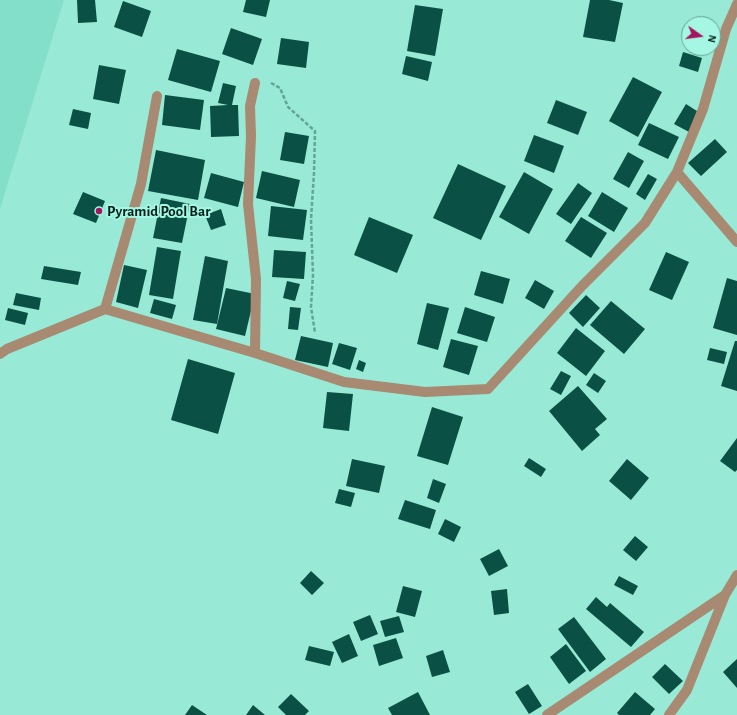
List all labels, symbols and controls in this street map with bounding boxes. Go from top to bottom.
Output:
north arrow [681,16,721,56]
text: N [706,34,718,44]
place label: Pyramid Pool Bar [107,202,210,220]
marker: Pyramid Pool Bar [94,206,104,216]

